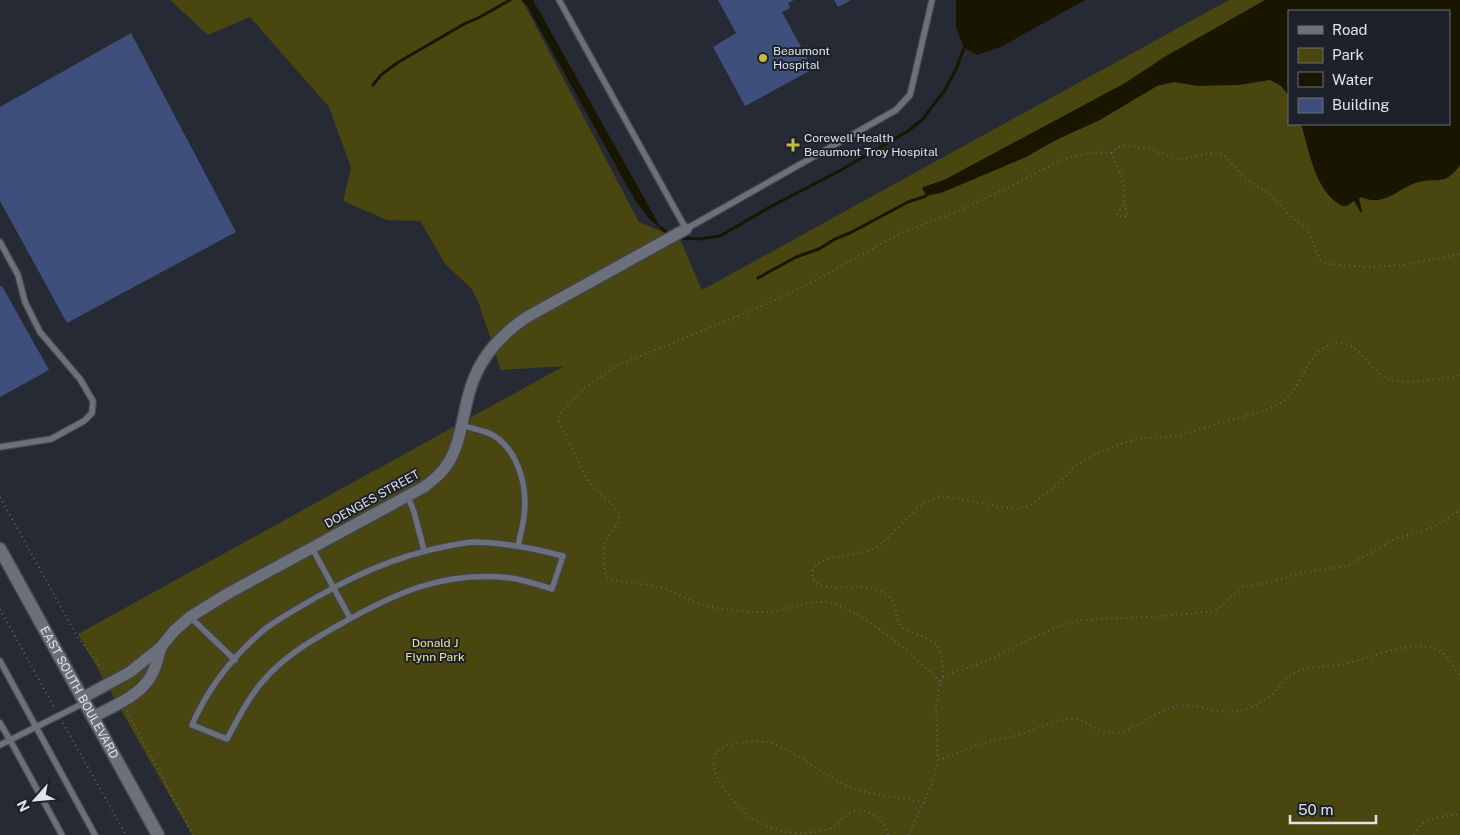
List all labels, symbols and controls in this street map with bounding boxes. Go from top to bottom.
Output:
legend [1288,10,1450,125]
text: Road [1332,21,1368,38]
place label: Beaumont Hospital [773,44,830,72]
text: Park [1332,46,1364,63]
marker: Beaumont Hospital [757,52,769,64]
text: Water [1332,71,1374,88]
text: Building [1332,96,1390,113]
place label: Corewell Health Beaumont Troy Hospital [804,131,939,159]
marker: Corewell Health Beaumont Troy Hospital [786,138,800,152]
street label: DOENGES STREET [322,467,422,531]
street label: EAST SOUTH BOULEVARD [37,624,121,761]
park label: Donald J Flynn Park [405,636,465,664]
north arrow [10,775,60,825]
scale bar [1290,792,1376,824]
text: N [14,797,33,814]
text: 50 m [1298,801,1333,818]

